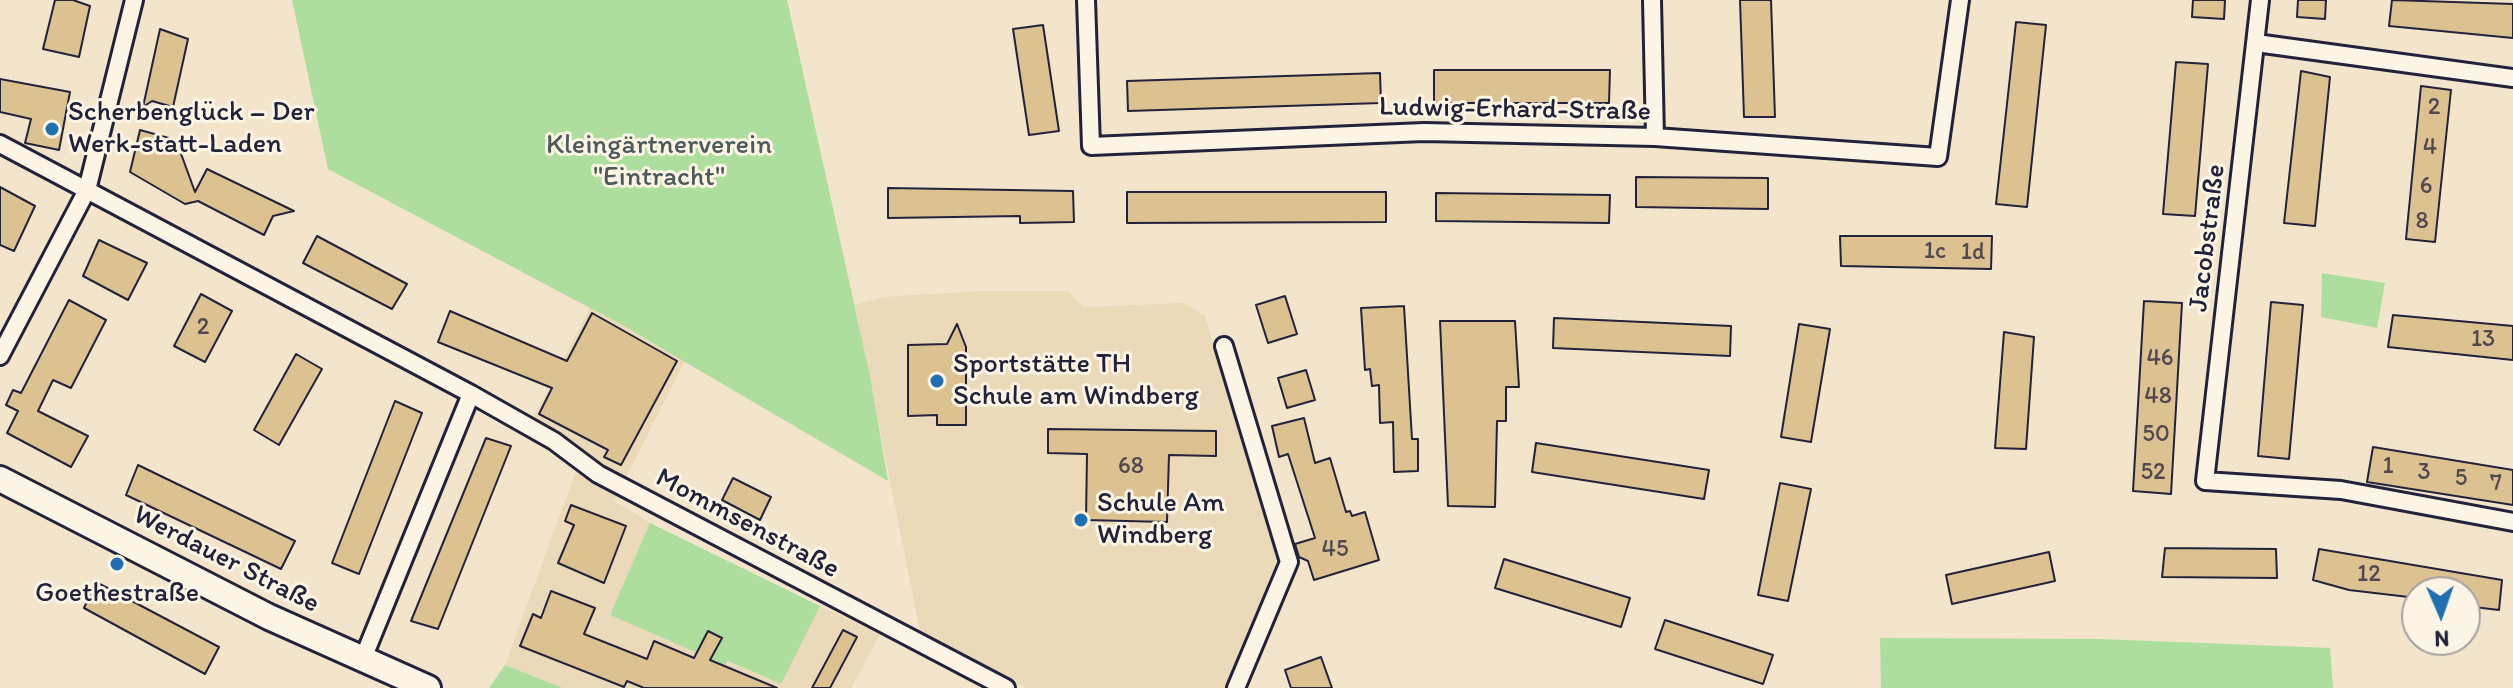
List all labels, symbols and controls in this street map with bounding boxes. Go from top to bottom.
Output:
street label: Ludwig-Erhard-Straße [1379,91,1651,129]
house number: 2 [2428,94,2440,122]
place label: Scherbenglück – Der Werk-statt-Laden [68,96,315,162]
marker: Scherbenglück – Der Werk-statt-Laden [43,120,61,138]
park label: Kleingärtnerverein "Eintracht" [546,129,772,195]
house number: 4 [2423,134,2437,162]
street label: Jacobstraße [2182,162,2234,314]
house number: 6 [2420,173,2432,201]
house number: 8 [2415,208,2429,236]
house number: 1c [1924,238,1946,266]
house number: 1d [1961,239,1985,267]
house number: 2 [197,314,209,342]
house number: 13 [2471,326,2495,354]
house number: 46 [2146,345,2174,373]
place label: Sportstätte TH Schule am Windberg [953,348,1199,414]
marker: Sportstätte TH Schule am Windberg [928,372,946,390]
house number: 48 [2144,383,2172,411]
house number: 50 [2142,421,2170,449]
house number: 68 [1118,453,1144,481]
house number: 1 [2382,453,2394,481]
house number: 52 [2140,459,2166,487]
house number: 3 [2417,459,2431,487]
street label: Mommsenstraße [649,461,845,587]
house number: 5 [2455,465,2467,493]
house number: 7 [2490,470,2502,498]
place label: Schule Am Windberg [1097,487,1225,553]
street label: Werdauer Straße [127,499,325,621]
marker: Schule Am Windberg [1072,511,1090,529]
house number: 45 [1321,536,1349,564]
marker: Goethestraße [108,555,126,573]
house number: 12 [2357,561,2381,589]
north arrow [2401,576,2481,656]
place label: Goethestraße [35,577,199,611]
text: N [2434,625,2450,652]

